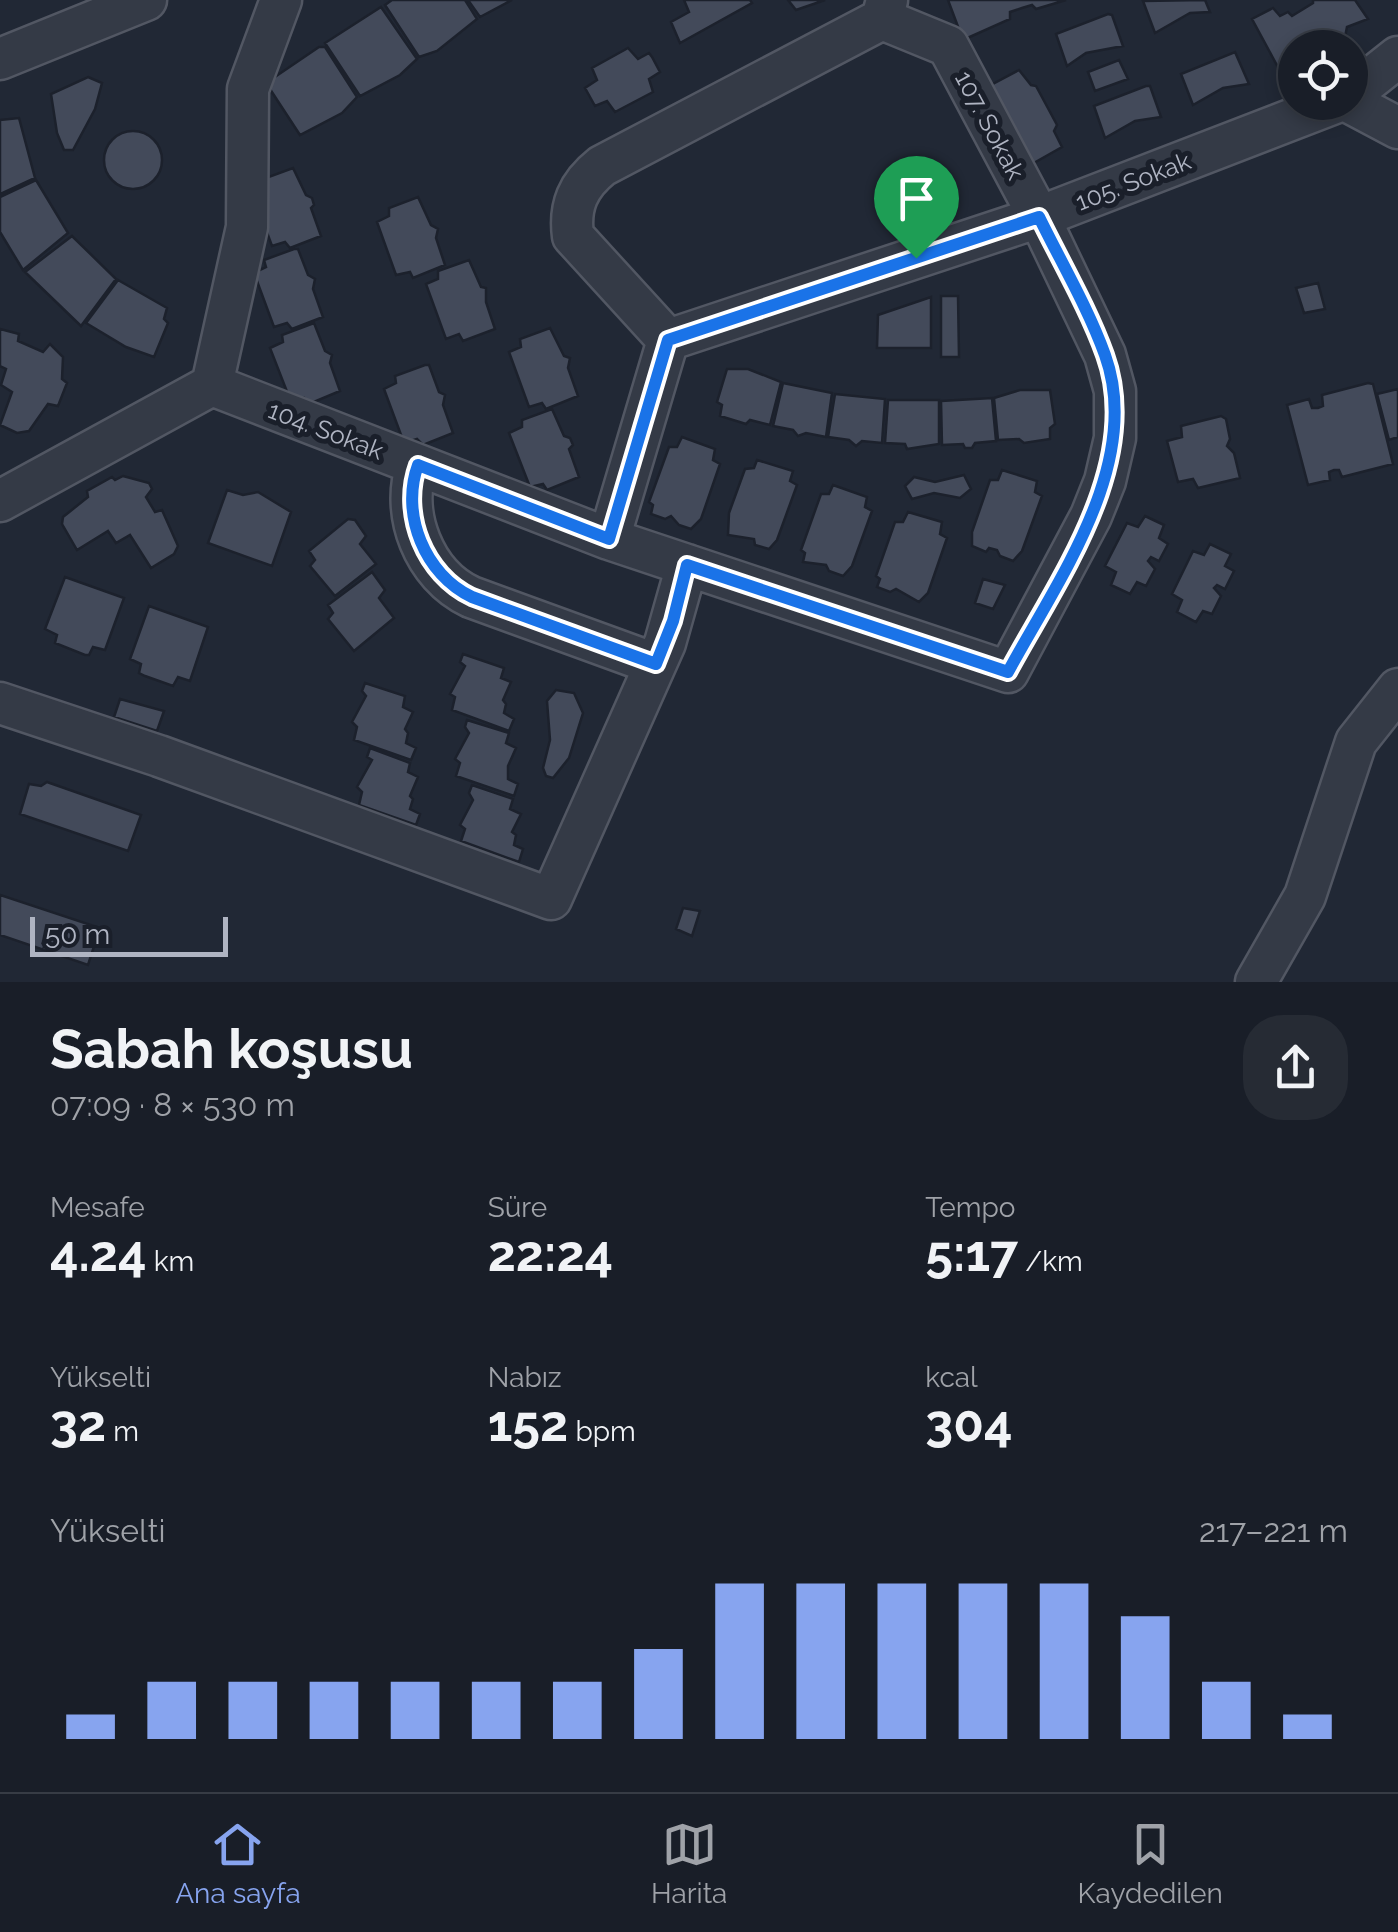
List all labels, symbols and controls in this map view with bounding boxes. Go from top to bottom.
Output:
map controls [1278,30,1368,120]
button: locate [1278,30,1368,120]
street label: 107. Sokak [949,66,1031,185]
street label: 105. Sokak [1071,145,1195,217]
pin [874,156,959,259]
icon: arrive [889,171,944,226]
street label: 104. Sokak [264,394,388,466]
scale bar [30,912,228,956]
text: 50 m [45,918,110,951]
button: share [1243,1015,1348,1120]
text: Sabah koşusu [50,1016,413,1081]
text: 07:09 · 8 × 530 m [50,1086,295,1123]
text: Mesafe [50,1191,145,1224]
text: Süre [488,1191,547,1224]
text: Tempo [925,1191,1015,1224]
text: 4.24 [50,1224,147,1283]
text: 22:24 [488,1224,613,1283]
text: 5:17 [925,1224,1018,1283]
text: km [147,1245,194,1278]
text: /km [1018,1245,1083,1278]
text: Yükselti [50,1361,151,1394]
text: Nabız [488,1361,562,1394]
text: kcal [925,1361,978,1394]
text: 32 [50,1394,106,1453]
text: 152 [488,1394,568,1453]
text: 304 [925,1394,1012,1453]
text: m [106,1415,139,1448]
text: bpm [568,1415,636,1448]
text: Yükselti [50,1512,166,1549]
text: 217–221 m [1199,1512,1348,1549]
tab: Ana sayfa [175,1817,301,1910]
tab: Harita [651,1817,727,1910]
tab: Kaydedilen [1078,1817,1223,1910]

